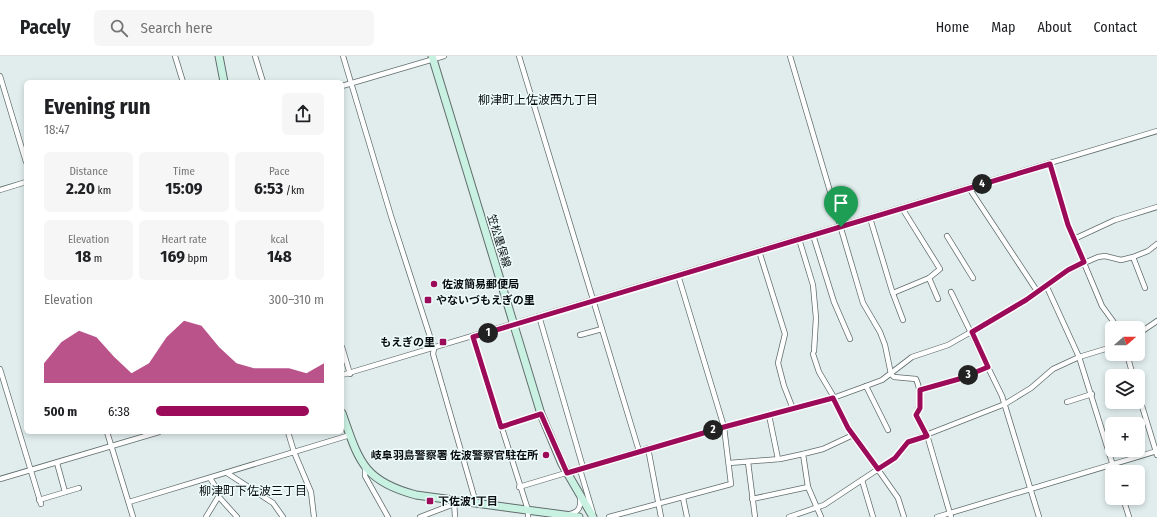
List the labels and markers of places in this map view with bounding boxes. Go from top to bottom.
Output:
pin: 4 [972,174,992,194]
pin [824,186,858,227]
place label: 佐波簡易郵便局 [442,278,519,291]
marker: 佐波簡易郵便局 [429,279,439,289]
place label: やないづもえぎの里 [436,294,535,307]
marker: やないづもえぎの里 [423,295,433,305]
pin: 1 [478,323,498,343]
place label: もえぎの里 [380,336,435,349]
marker: もえぎの里 [438,337,448,347]
pin: 3 [958,365,978,385]
pin: 2 [703,420,723,440]
place label: 岐阜羽島警察署 佐波警察官駐在所 [371,449,538,462]
marker: 岐阜羽島警察署 佐波警察官駐在所 [541,450,551,460]
place label: 下佐波1丁目 [438,495,498,508]
marker: 下佐波1丁目 [425,496,435,506]

